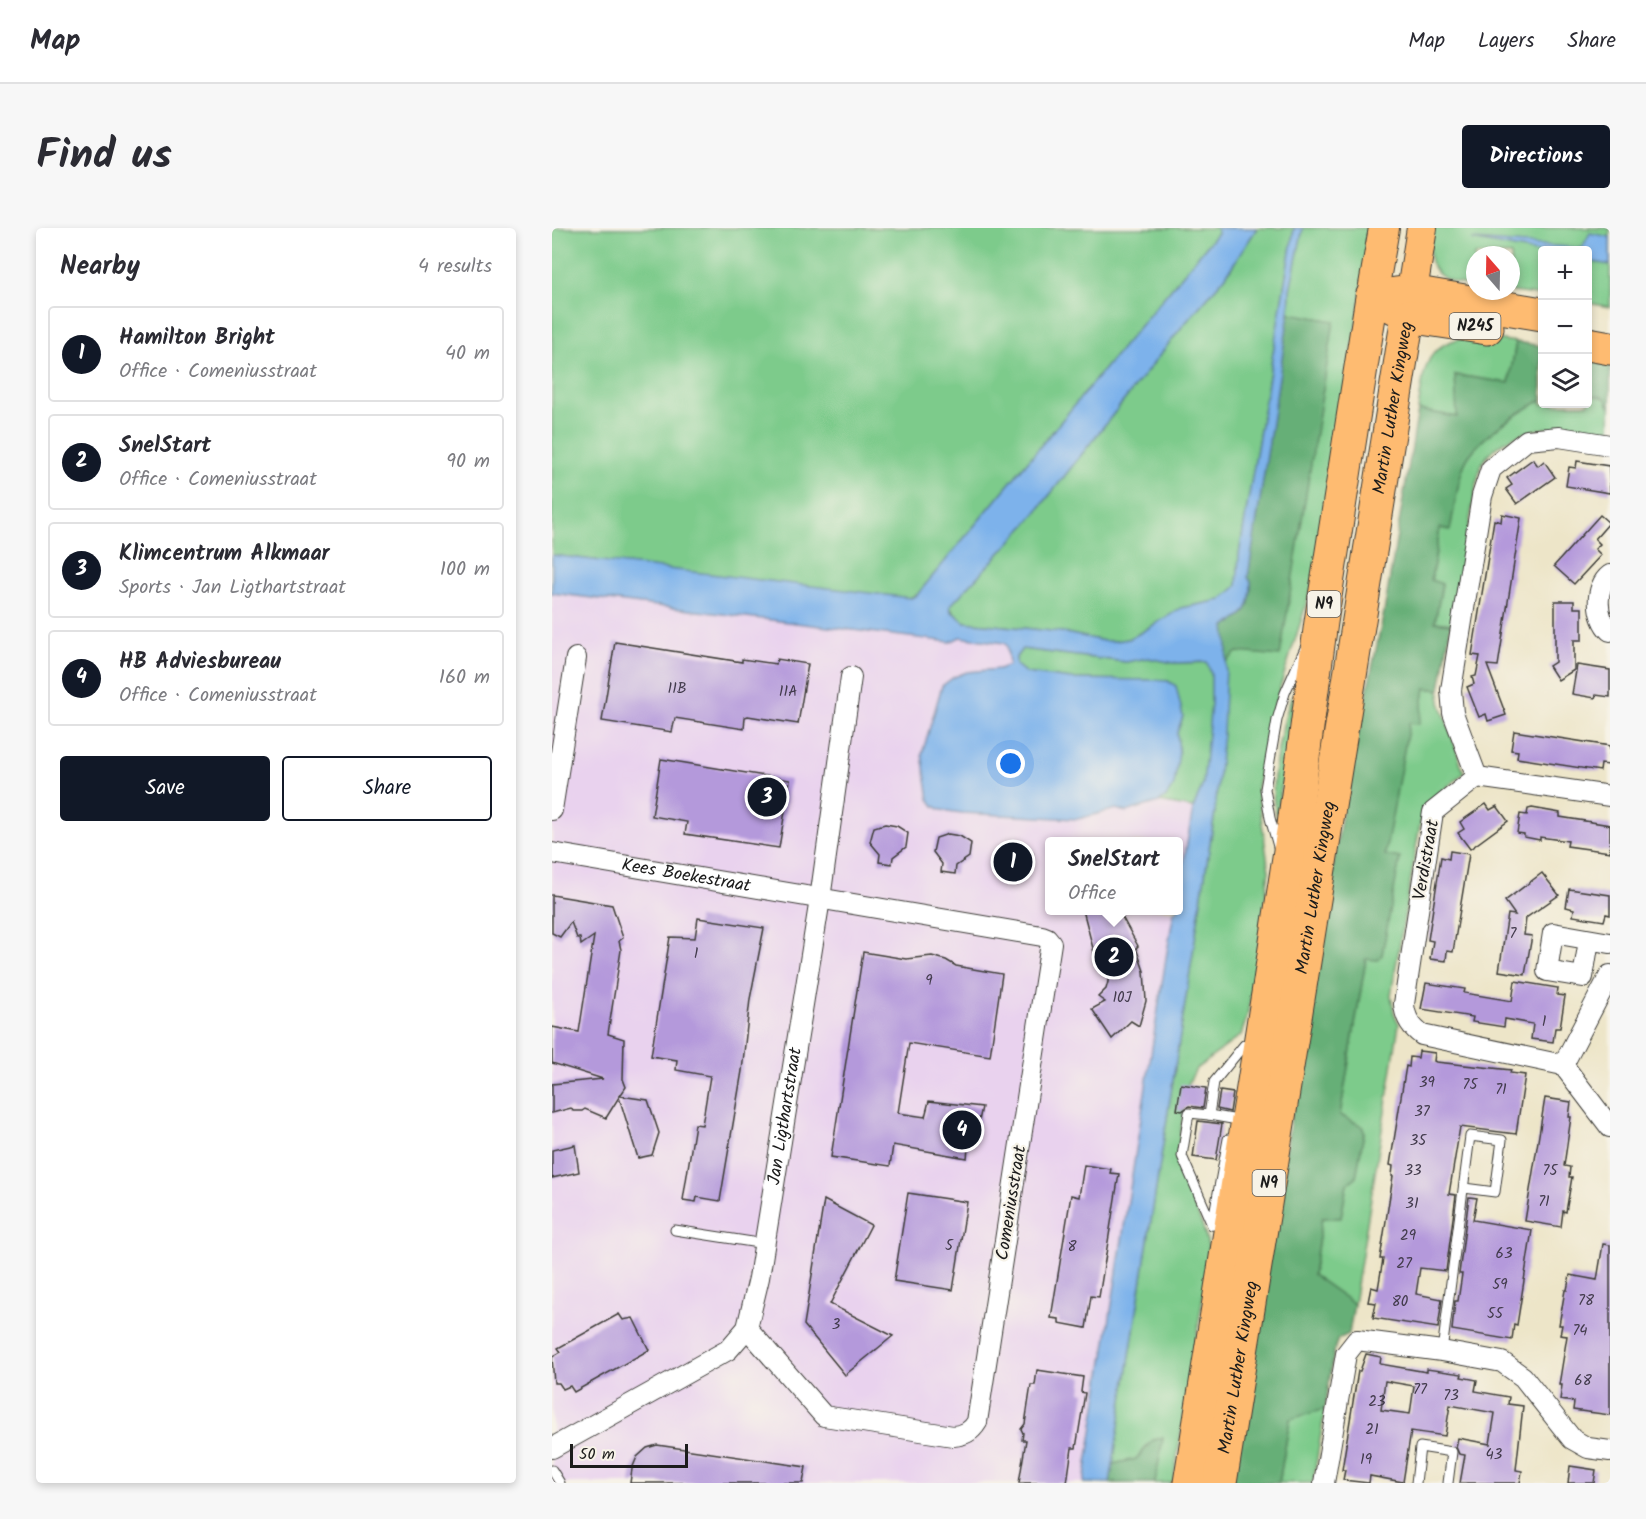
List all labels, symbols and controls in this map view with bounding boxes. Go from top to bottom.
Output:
text: Map [30,19,81,64]
text: Map [1408,25,1445,58]
text: Layers [1478,25,1534,58]
text: Share [1567,25,1616,58]
text: Find us [36,123,172,190]
button: Directions [1462,125,1610,188]
text: Nearby [60,246,140,288]
north arrow [1466,246,1520,300]
map controls [1538,246,1592,408]
button: + [1538,246,1592,300]
text: 4 results [418,251,492,283]
button: − [1538,300,1592,354]
road number: N245 [1450,313,1500,339]
street label: Martin Luther Kingweg [1365,319,1421,497]
text: Hamilton Bright [119,321,275,356]
text: 1 [78,338,85,370]
text: 40 m [445,338,490,370]
button: layers [1538,354,1592,408]
text: Office · Comeniusstraat [119,356,317,388]
text: SnelStart [119,429,211,464]
text: 2 [76,446,87,478]
text: 90 m [446,446,490,478]
text: Office · Comeniusstraat [119,464,317,496]
text: Klimcentrum Alkmaar [119,537,330,572]
text: 3 [76,554,87,586]
text: 100 m [440,554,490,586]
text: Sports · Jan Ligthartstraat [119,572,346,604]
road number: N9 [1308,591,1340,617]
text: HB Adviesbureau [119,645,281,680]
text: 4 [76,662,87,694]
text: 160 m [439,662,490,694]
house number: 11B [668,677,686,701]
text: Office · Comeniusstraat [119,680,317,712]
house number: 11A [779,680,797,704]
your location [996,749,1025,778]
button: Save [60,756,270,821]
button: Share [282,756,492,821]
pin: 3 [748,774,786,820]
street label: Martin Luther Kingweg [1288,799,1344,976]
street label: Verdistraat [1406,816,1449,903]
popup [1045,837,1183,915]
pin: 1 [994,840,1032,884]
text: SnelStart [1068,843,1160,878]
street label: Kees Boekestraat [619,851,754,901]
text: Office [1068,878,1116,910]
house number: 7 [1510,922,1518,946]
pin: 2 [1094,934,1134,980]
house number: 1 [694,942,699,966]
house number: 9 [925,969,933,993]
house number: 10J [1112,986,1133,1010]
house number: 1 [1542,1010,1547,1034]
street label: Jan Ligthartstraat [760,1044,811,1187]
house number: 39 [1419,1071,1436,1095]
house number: 75 [1463,1073,1478,1097]
house number: 71 [1495,1078,1507,1102]
house number: 37 [1414,1100,1431,1124]
pin: 4 [942,1108,982,1152]
house number: 35 [1410,1129,1427,1153]
street label: Comeniusstraat [989,1142,1036,1263]
house number: 33 [1404,1159,1422,1183]
house number: 75 [1543,1159,1558,1183]
road number: N9 [1252,1170,1286,1196]
house number: 71 [1538,1190,1550,1214]
house number: 31 [1405,1192,1419,1216]
house number: 29 [1400,1224,1417,1248]
house number: 5 [945,1234,954,1258]
house number: 8 [1067,1235,1077,1259]
house number: 63 [1496,1242,1513,1266]
house number: 27 [1396,1252,1413,1276]
house number: 59 [1492,1273,1508,1297]
street label: Martin Luther Kingweg [1210,1279,1267,1456]
house number: 78 [1578,1289,1595,1313]
house number: 80 [1392,1290,1409,1314]
house number: 55 [1487,1302,1504,1326]
house number: 3 [832,1313,841,1337]
house number: 74 [1572,1319,1588,1343]
house number: 68 [1574,1369,1593,1393]
house number: 77 [1413,1378,1428,1402]
house number: 73 [1443,1384,1459,1408]
house number: 23 [1368,1390,1386,1414]
house number: 21 [1365,1418,1379,1442]
scale bar [570,1441,688,1468]
text: 50 m [579,1442,615,1467]
house number: 43 [1486,1443,1503,1467]
house number: 19 [1360,1448,1373,1472]

